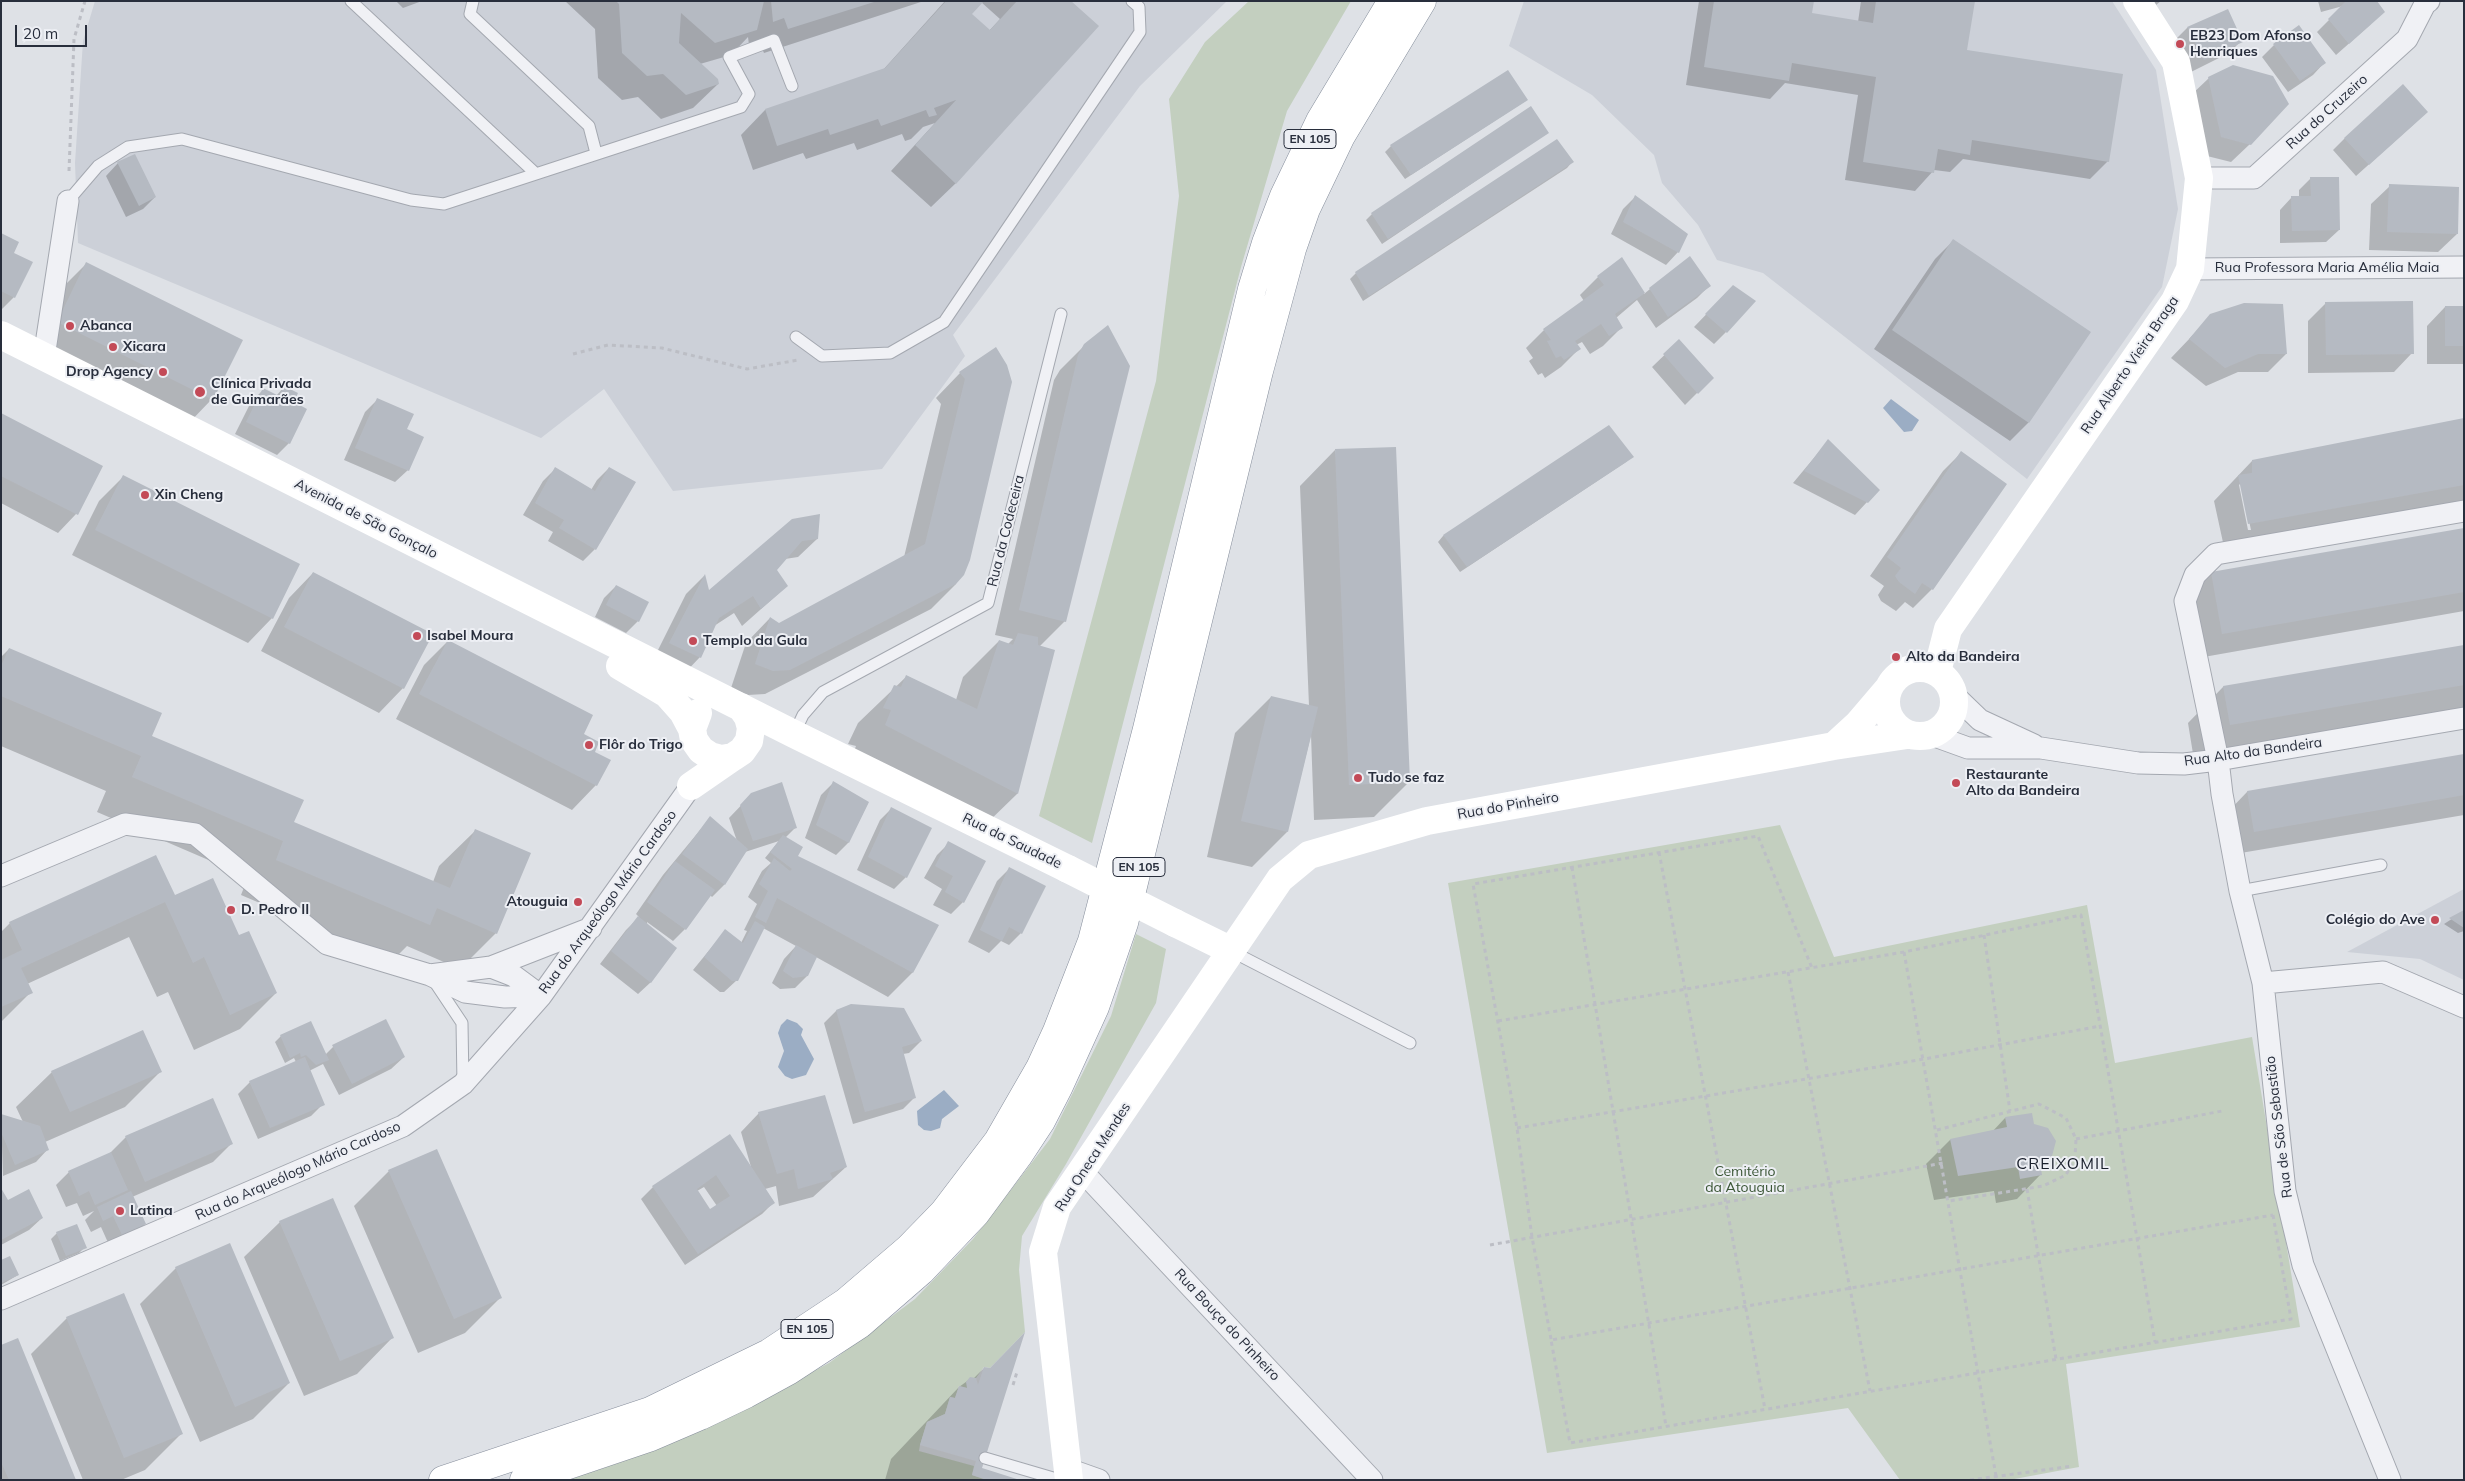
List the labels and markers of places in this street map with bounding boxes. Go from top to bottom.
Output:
place label: EB23 Dom Afonso Henriques [2190,28,2311,60]
marker: EB23 Dom Afonso Henriques [2174,38,2186,50]
place label: Abanca [80,318,132,334]
marker: Abanca [64,320,76,332]
place label: Xicara [123,339,166,355]
marker: Xicara [107,341,119,353]
place label: Drop Agency [66,364,153,380]
marker: Drop Agency [157,366,169,378]
place label: Clínica Privada de Guimarães [211,376,311,408]
marker: Clínica Privada de Guimarães [193,385,207,399]
place label: Xin Cheng [155,487,223,503]
marker: Xin Cheng [139,489,151,501]
place label: Isabel Moura [427,628,513,644]
marker: Isabel Moura [411,630,423,642]
place label: Templo da Gula [703,633,808,649]
marker: Templo da Gula [687,635,699,647]
place label: Alto da Bandeira [1906,649,2020,665]
marker: Alto da Bandeira [1890,651,1902,663]
place label: Flôr do Trigo [599,737,683,753]
marker: Flôr do Trigo [583,739,595,751]
place label: Restaurante Alto da Bandeira [1966,767,2080,800]
place label: Tudo se faz [1368,770,1444,786]
marker: Tudo se faz [1352,772,1364,784]
marker: Restaurante Alto da Bandeira [1950,777,1962,789]
place label: Atouguia [506,894,568,910]
marker: Atouguia [572,896,584,908]
place label: D. Pedro II [241,902,309,918]
marker: D. Pedro II [225,904,237,916]
place label: Colégio do Ave [2326,912,2425,928]
marker: Colégio do Ave [2429,914,2441,926]
place label: Latina [130,1203,173,1219]
marker: Latina [114,1205,126,1217]

